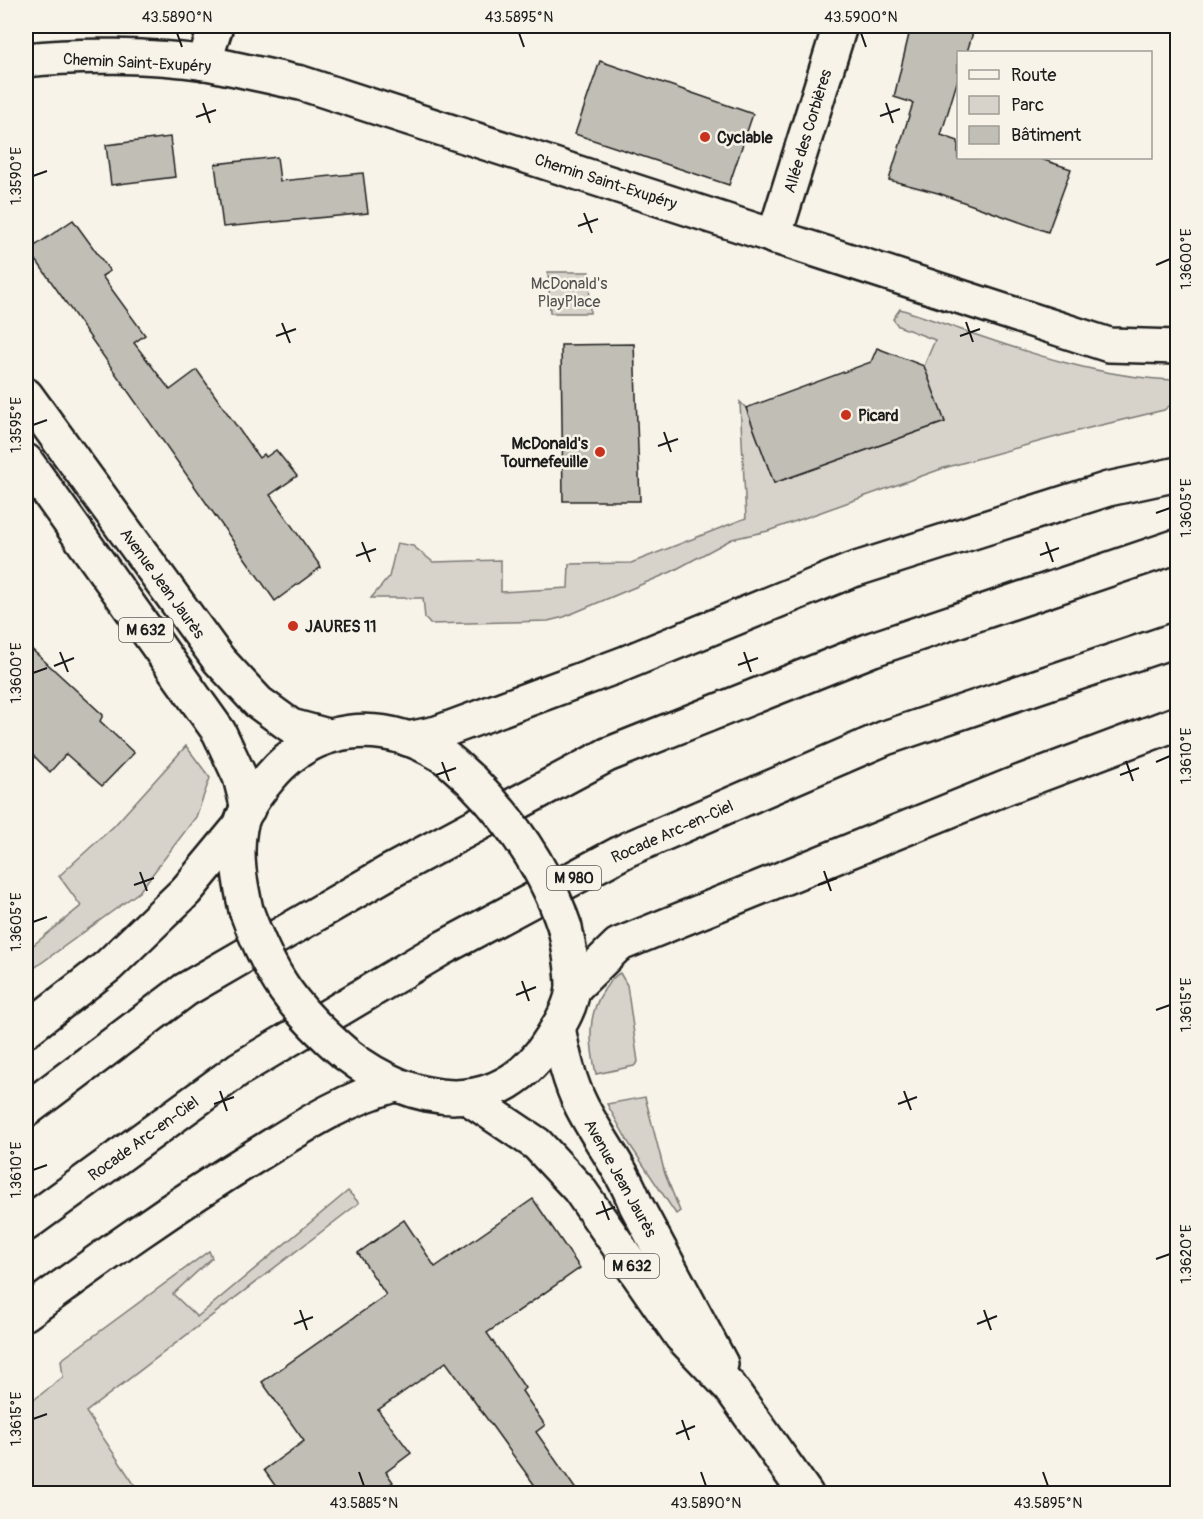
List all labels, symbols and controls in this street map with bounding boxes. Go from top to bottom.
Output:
text: 43.5890°N [142,8,212,27]
text: 43.5895°N [485,8,553,27]
text: 43.5900°N [824,8,898,27]
street label: Chemin Saint-Exupéry [62,49,212,77]
legend [957,51,1152,159]
text: Route [1011,64,1056,87]
street label: Allée des Corbières [780,67,836,196]
text: Parc [1011,94,1044,117]
text: Bâtiment [1011,124,1082,147]
place label: Cyclable [717,128,774,148]
marker: Cyclable [698,130,712,144]
text: 1.3590°E [7,147,26,205]
street label: Chemin Saint-Exupéry [532,150,679,214]
text: 1.3600°E [1177,228,1196,290]
park label: McDonald's PlayPlace [531,274,607,312]
text: 1.3595°E [7,397,26,453]
place label: Picard [858,406,899,426]
marker: Picard [839,408,853,422]
place label: McDonald's Tournefeuille [500,434,589,472]
marker: McDonald's Tournefeuille [593,445,607,459]
text: 1.3605°E [1177,478,1196,538]
street label: Avenue Jean Jaurès [115,524,209,643]
place label: JAURES 11 [305,617,377,637]
road number: M 632 [119,618,173,642]
marker: JAURES 11 [286,619,300,633]
text: 1.3600°E [7,642,26,704]
text: 1.3610°E [1177,727,1196,784]
street label: Rocade Arc-en-Ciel [608,796,737,868]
road number: M 980 [547,866,601,890]
text: 1.3605°E [7,892,26,952]
text: 1.3615°E [1177,977,1196,1032]
street label: Rocade Arc-en-Ciel [84,1092,203,1186]
street label: Avenue Jean Jaurès [579,1116,661,1241]
text: 1.3610°E [7,1141,26,1198]
text: 1.3620°E [1177,1224,1196,1284]
road number: M 632 [605,1254,659,1278]
text: 1.3615°E [7,1391,26,1446]
text: 43.5885°N [330,1494,398,1513]
text: 43.5890°N [671,1494,741,1513]
text: 43.5895°N [1014,1494,1082,1513]

